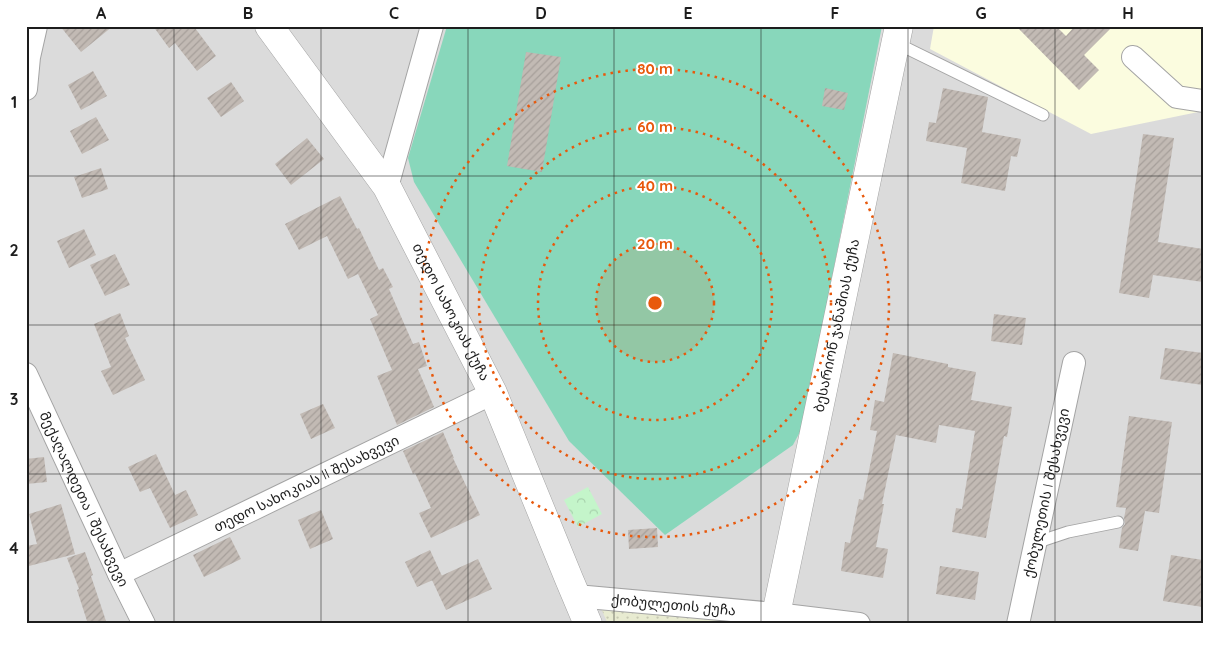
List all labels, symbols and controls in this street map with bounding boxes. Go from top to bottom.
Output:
text: A [96,3,107,23]
text: B [243,3,253,23]
text: C [389,3,399,23]
text: D [535,3,547,23]
text: E [683,3,693,23]
text: F [831,3,840,23]
text: G [975,3,987,23]
text: H [1122,3,1134,23]
text: 80 m [637,59,673,78]
text: 1 [11,92,17,112]
text: 60 m [637,117,673,136]
text: 40 m [637,176,673,195]
text: 20 m [637,234,673,253]
street label: ბესარიონ ჯანაშიას ქუჩა [810,237,863,414]
text: 2 [9,240,19,260]
street label: თედო სახოკიას ქუჩა [408,240,494,384]
centre of rings [646,294,664,312]
text: 3 [10,389,18,409]
street label: ქობულეთის I შესახვევი [1019,407,1073,579]
street label: მექაღალდეთა I შესახვევი [36,409,133,590]
street label: თედო სახოკიას II შესახვევი [211,431,402,536]
text: 4 [9,538,19,558]
street label: ქობულეთის ქუჩა [610,590,737,619]

